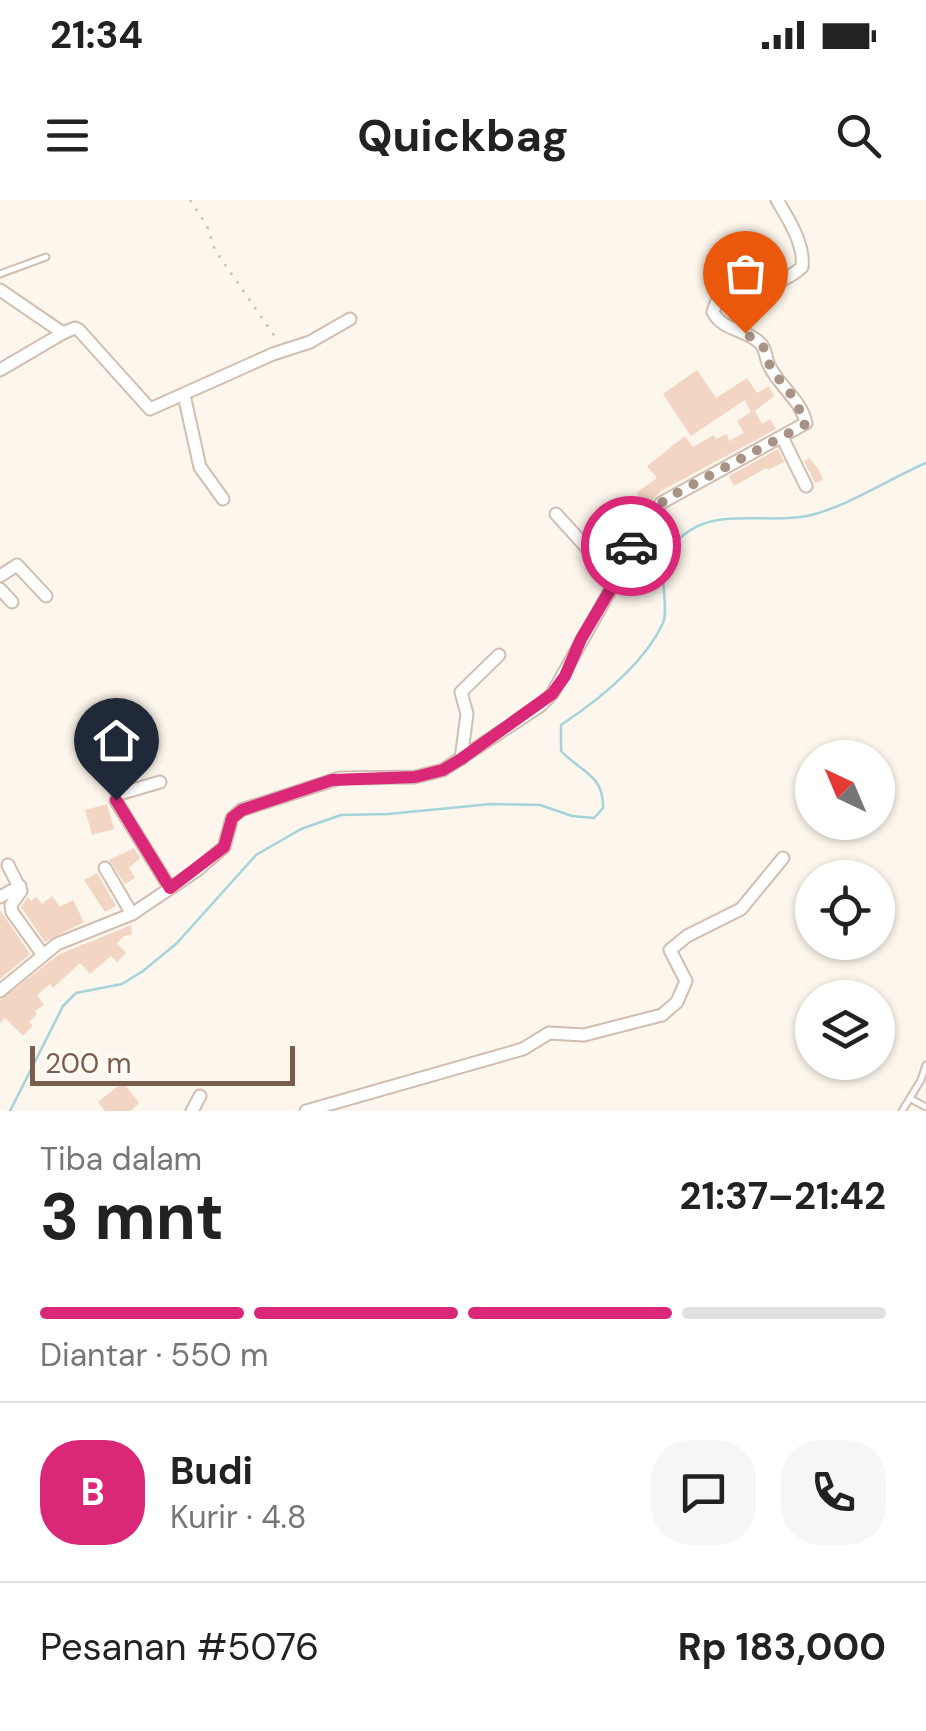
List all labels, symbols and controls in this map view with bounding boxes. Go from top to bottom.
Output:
text: 21:34 [50,10,143,60]
text: Quickbag [357,106,569,165]
icon: menu [40,108,95,163]
icon: search [831,108,886,163]
pin [703,231,788,334]
icon: bag [718,246,773,301]
courier [581,496,681,596]
icon: car [604,519,659,574]
pin [74,698,159,801]
icon: home [89,713,144,768]
north arrow [795,740,895,840]
map controls [795,740,895,1080]
button: locate [795,860,895,960]
button: layers [795,980,895,1080]
scale bar [30,1041,295,1086]
text: 200 m [45,1045,132,1082]
text: Tiba dalam [40,1138,202,1180]
text: 21:37–21:42 [680,1171,886,1221]
text: 3 mnt [40,1175,224,1259]
text: Diantar · 550 m [40,1334,269,1376]
button: chat [651,1440,756,1545]
button: phone [781,1440,886,1545]
text: Budi [170,1446,253,1496]
text: B [80,1467,105,1517]
text: Kurir · 4.8 [170,1496,306,1538]
text: Pesanan #5076 [40,1622,319,1672]
text: Rp 183,000 [678,1622,886,1672]

